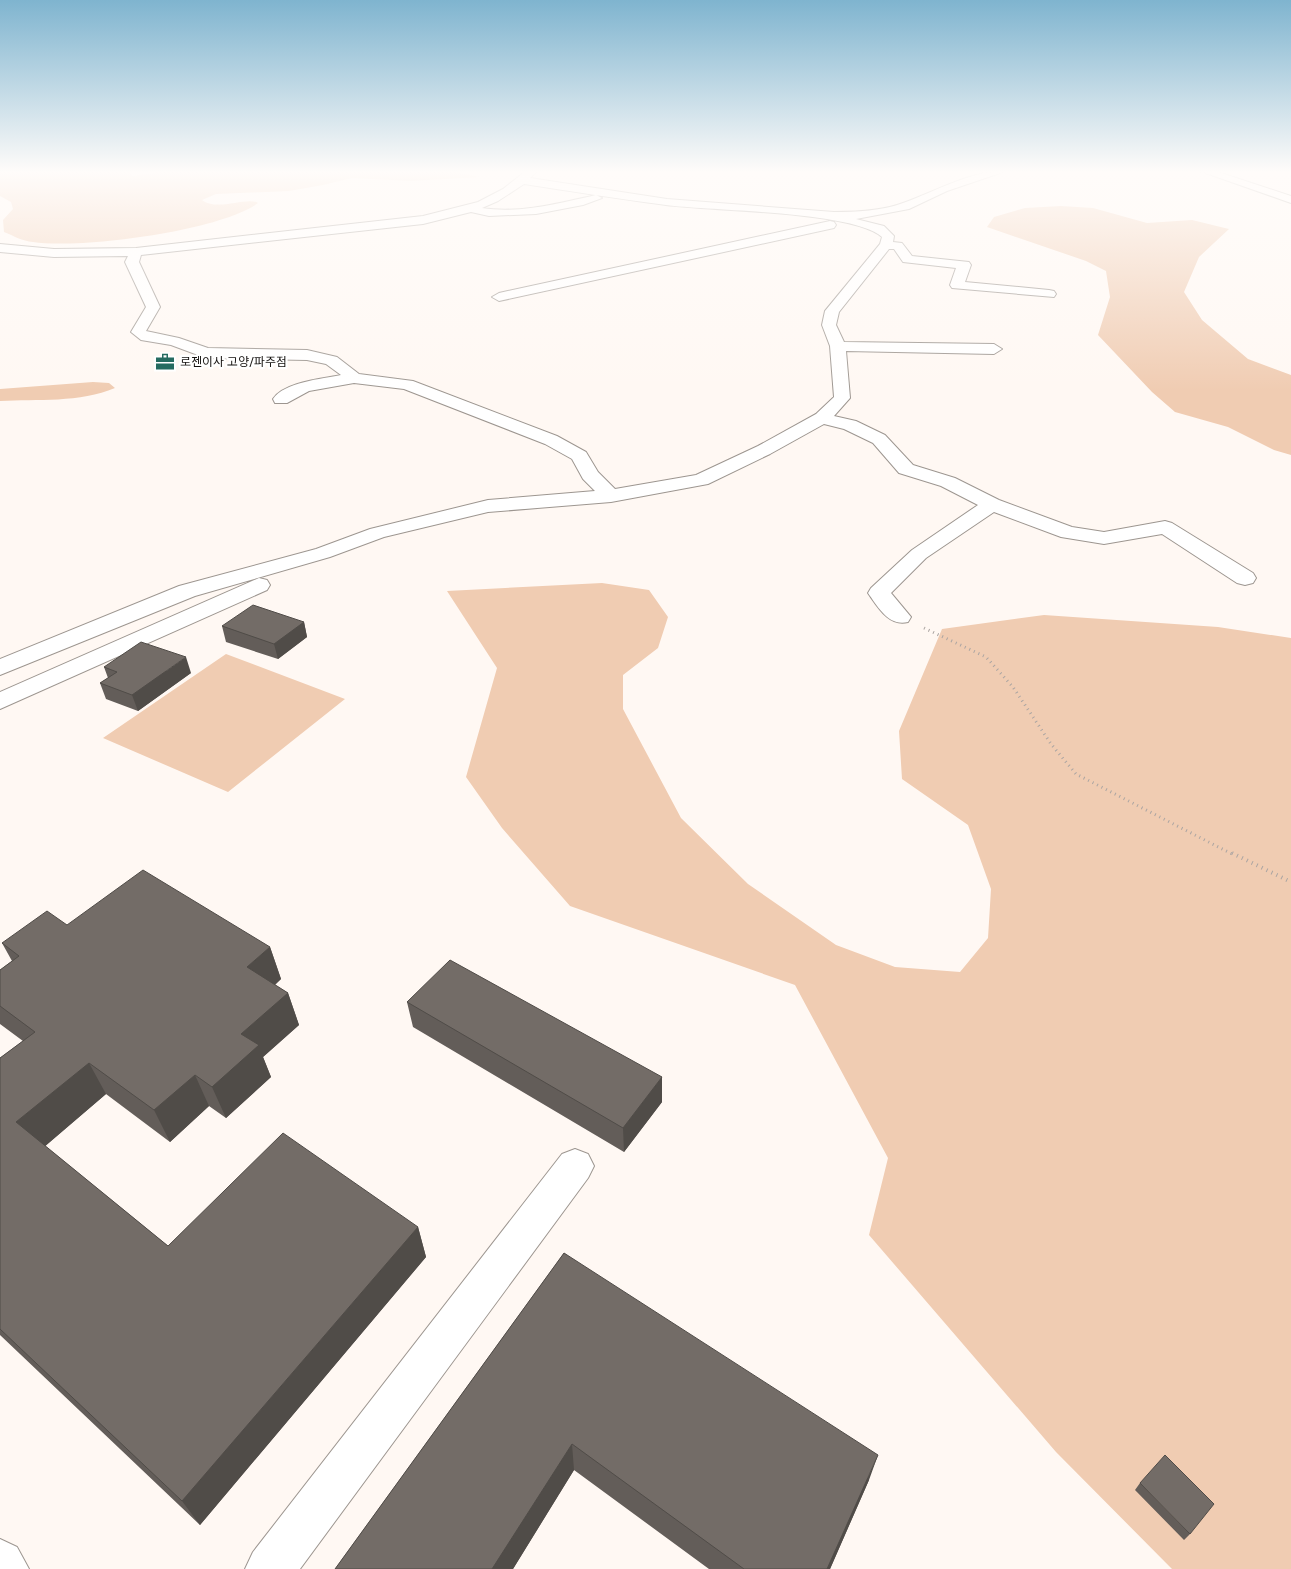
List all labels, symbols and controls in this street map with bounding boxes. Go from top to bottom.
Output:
office icon: 로젠이사 고양/파주점 [154,351,176,373]
place label: 로젠이사 고양/파주점 [180,355,287,369]

